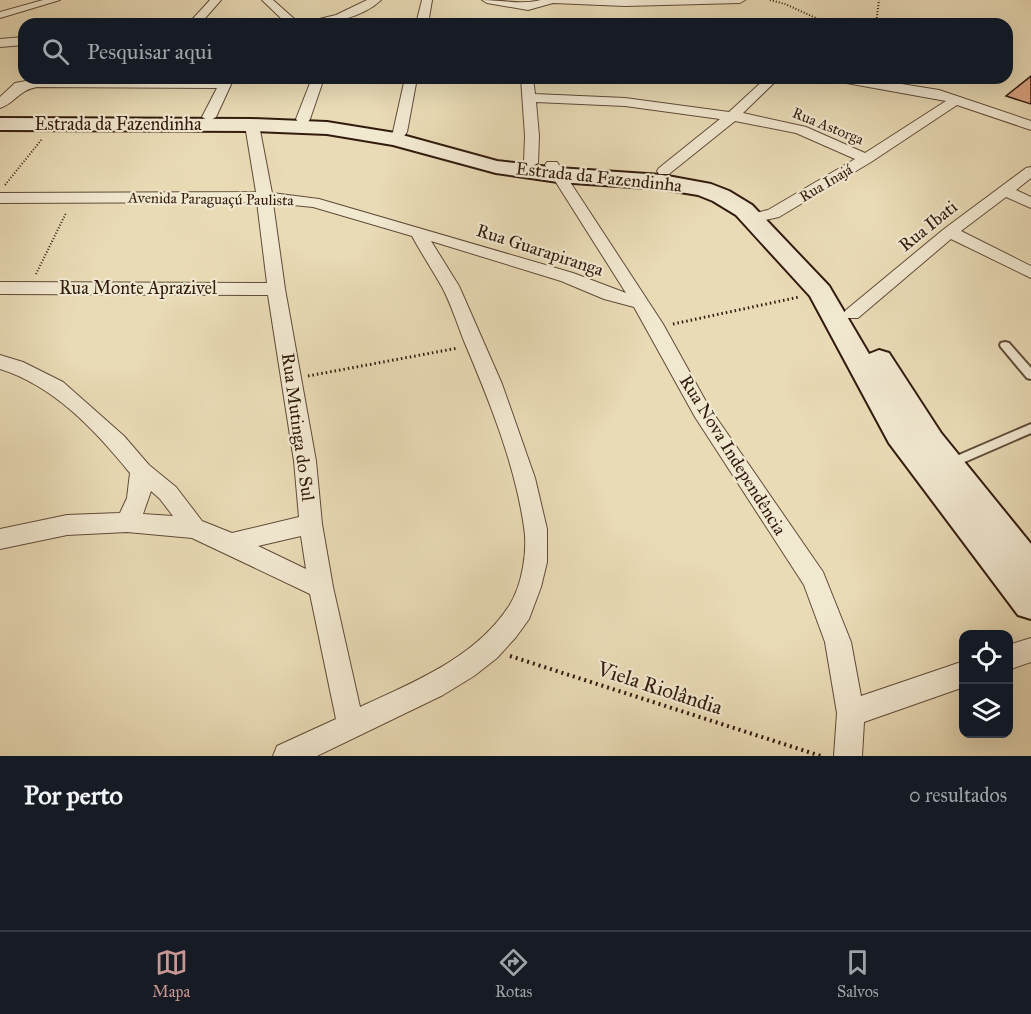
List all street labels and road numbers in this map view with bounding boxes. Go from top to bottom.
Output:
street label: Rua Astorga [790,104,867,149]
street label: Estrada da Fazendinha [34,113,202,135]
street label: Estrada da Fazendinha [515,157,684,197]
street label: Rua Inajá [796,160,856,206]
street label: Avenida Paraguaçú Paulista [127,189,295,209]
street label: Rua Ibati [894,196,962,256]
street label: Rua Guarapiranga [473,219,607,282]
street label: Rua Monte Aprazivel [59,277,217,299]
street label: Rua Mutinga do Sul [276,351,319,503]
street label: Rua Nova Independência [675,371,791,539]
street label: Viela Riolândia [593,655,726,721]

